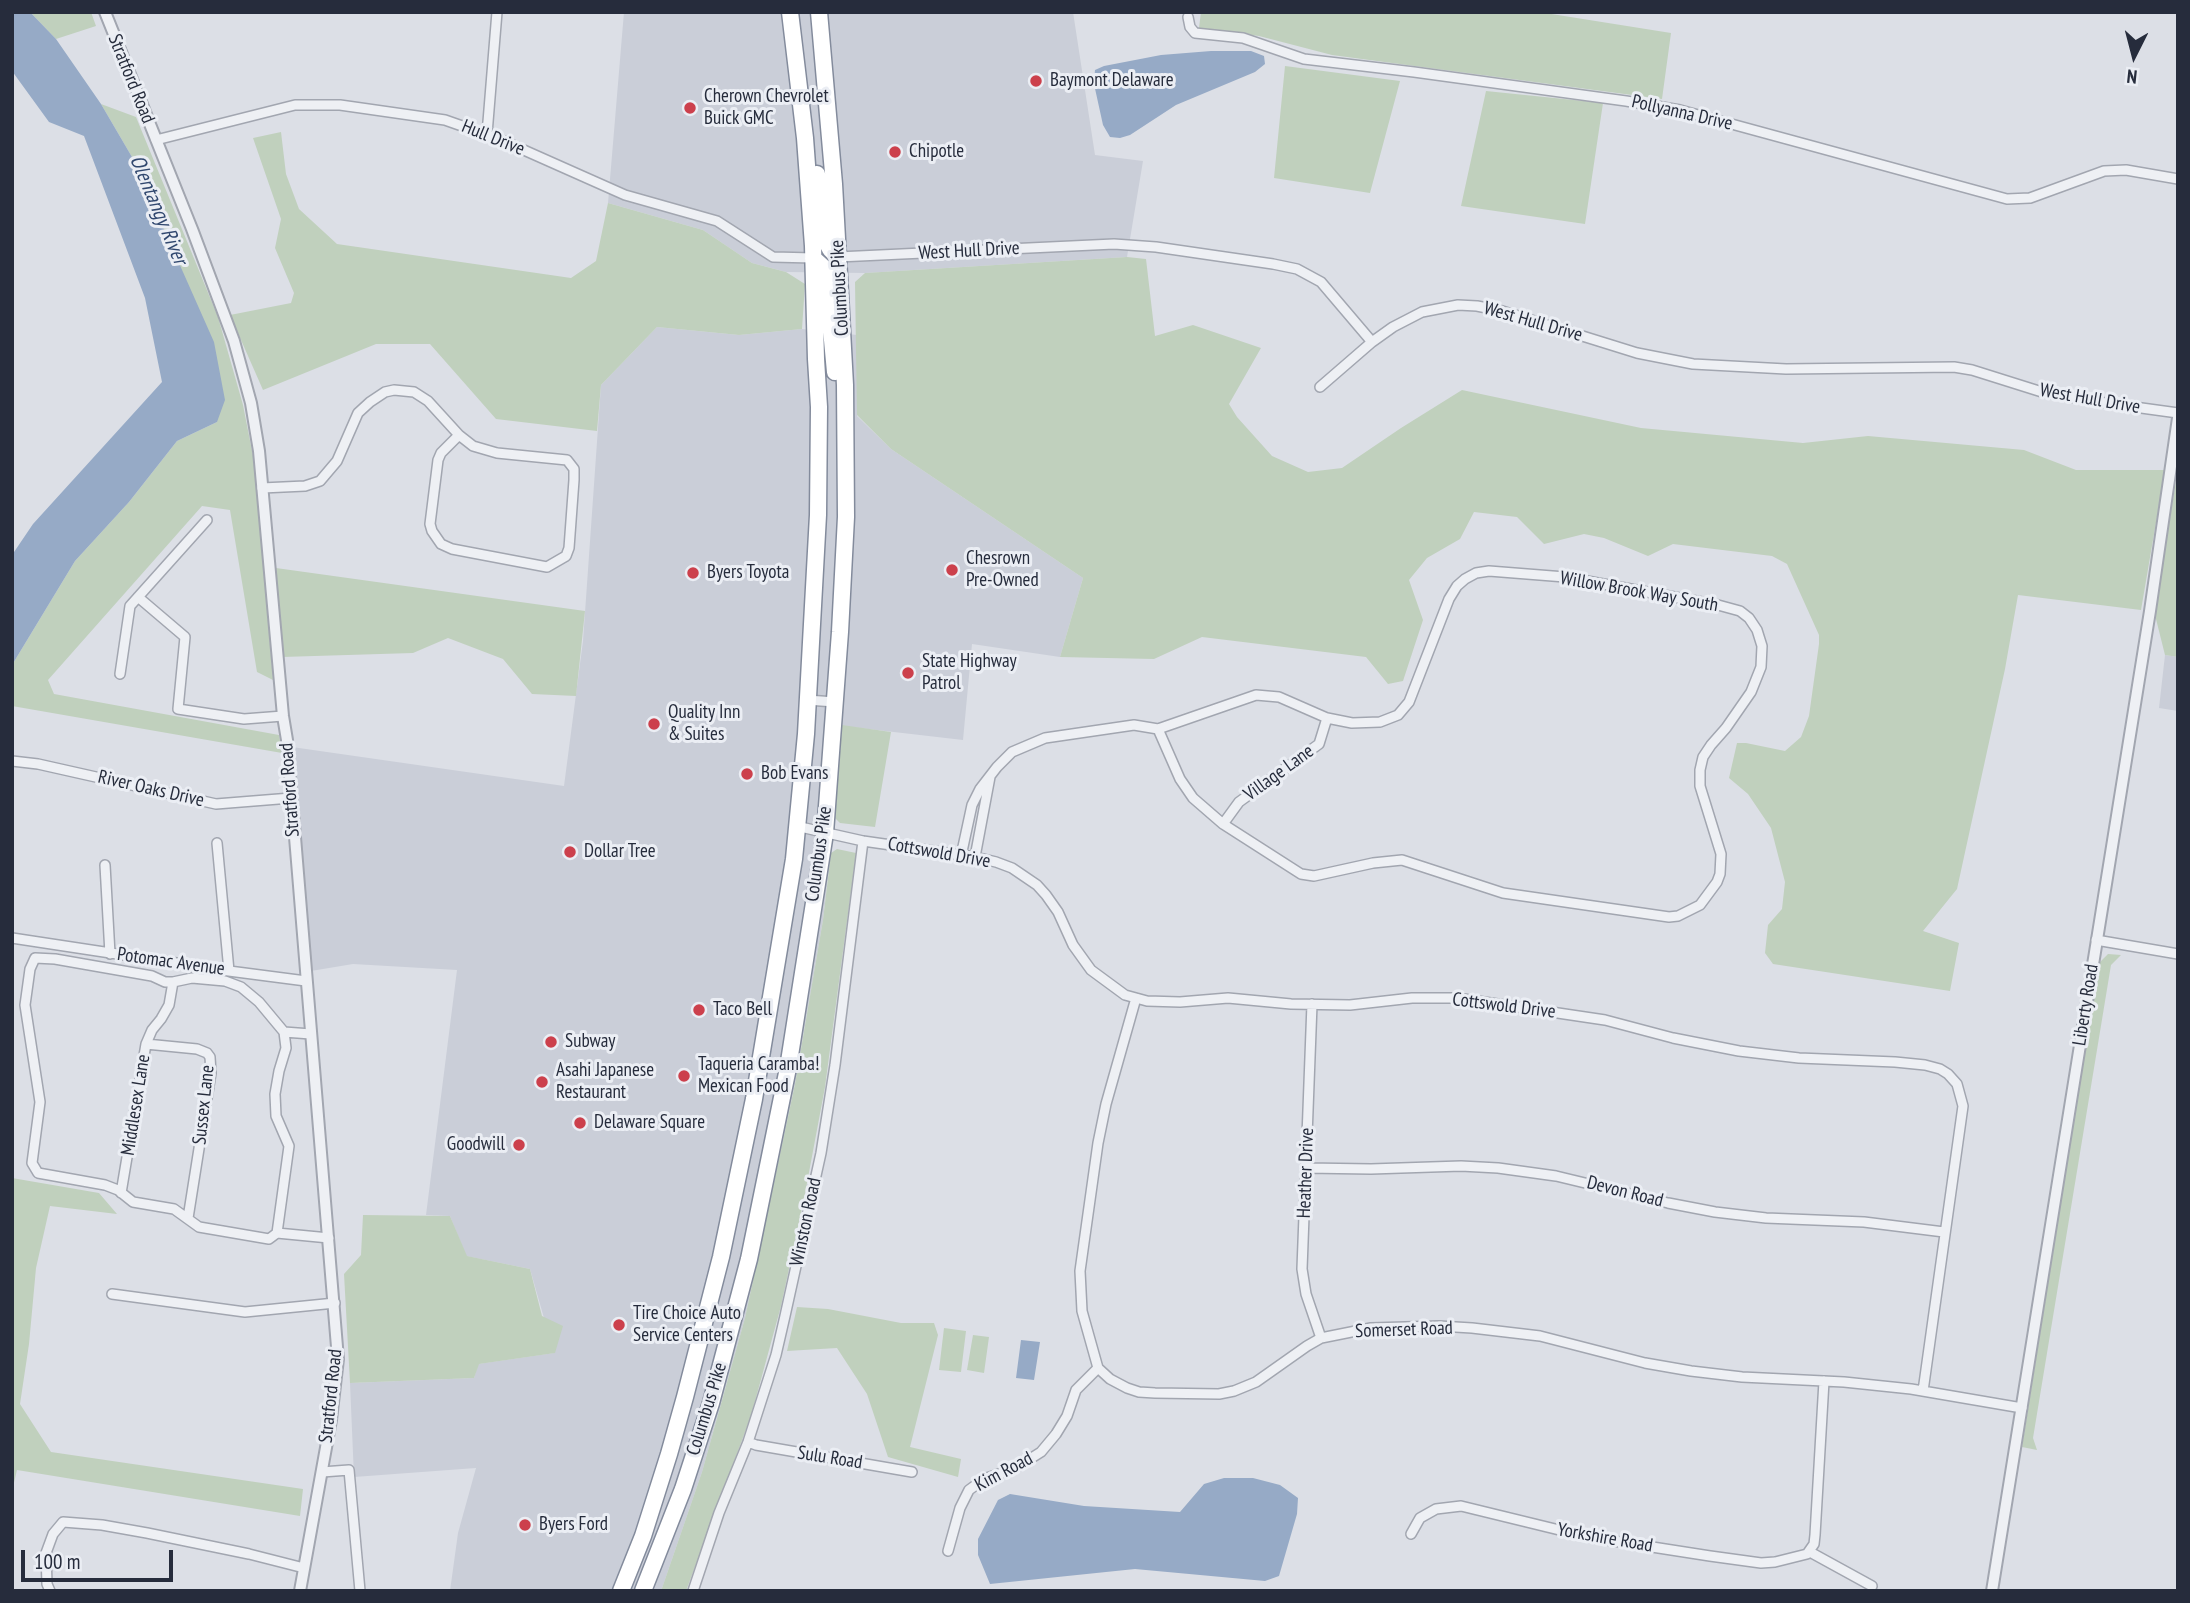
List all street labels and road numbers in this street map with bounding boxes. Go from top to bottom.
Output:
street label: Stratford Road [103,31,159,127]
street label: Pollyanna Drive [1629,90,1735,136]
street label: Hull Drive [458,115,528,161]
street label: West Hull Drive [918,237,1020,265]
street label: Columbus Pike [826,239,854,337]
street label: West Hull Drive [1481,297,1585,347]
street label: West Hull Drive [2038,379,2142,419]
street label: Willow Brook Way South [1558,567,1720,617]
street label: Village Lane [1240,740,1318,806]
street label: Stratford Road [275,742,305,838]
street label: River Oaks Drive [96,766,206,812]
street label: Columbus Pike [801,805,837,903]
street label: Cottswold Drive [886,833,992,873]
street label: Potomac Avenue [116,943,226,981]
street label: Liberty Road [2068,962,2104,1048]
street label: Cottswold Drive [1451,988,1557,1024]
street label: Middlesex Lane [117,1053,155,1157]
street label: Sussex Lane [188,1064,220,1146]
street label: Heather Drive [1293,1127,1319,1219]
street label: Devon Road [1584,1172,1666,1212]
street label: Winston Road [786,1176,826,1268]
street label: Somerset Road [1355,1317,1453,1343]
street label: Stratford Road [315,1348,347,1444]
street label: Columbus Pike [682,1360,732,1458]
street label: Sulu Road [796,1442,864,1474]
street label: Kim Road [971,1447,1037,1497]
street label: Yorkshire Road [1556,1518,1654,1558]

